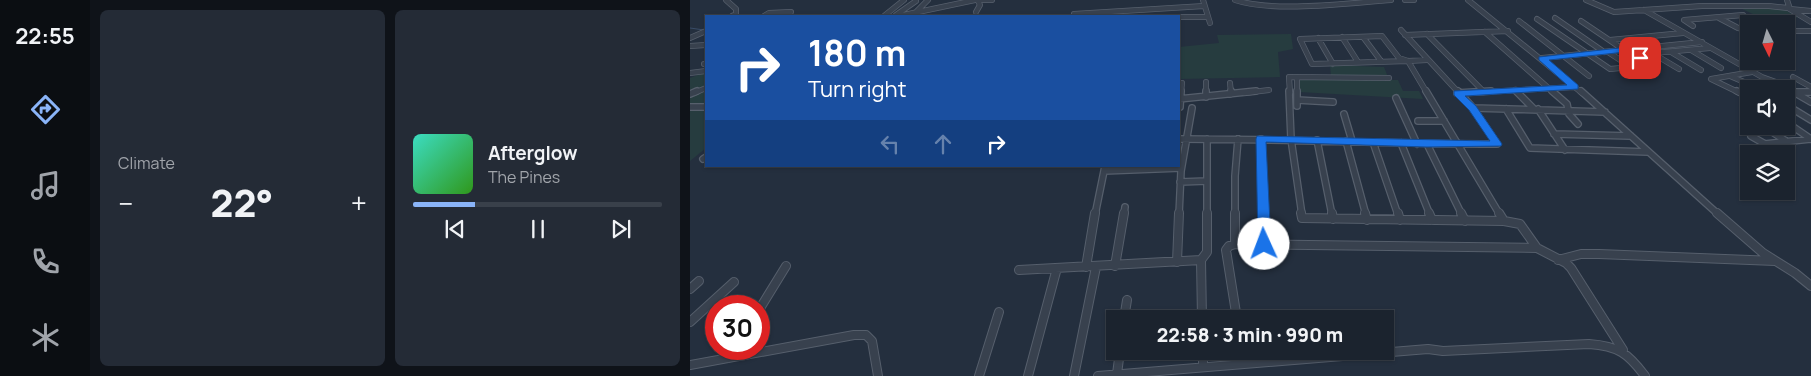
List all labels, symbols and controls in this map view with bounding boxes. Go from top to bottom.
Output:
north arrow [1740,15,1795,70]
map controls [1740,15,1795,200]
text: 22:55 [15,21,75,51]
text: 180 m [808,29,906,77]
icon: right [725,35,790,100]
pin [1619,37,1661,79]
icon: arrive [1626,44,1654,72]
text: Turn right [808,74,906,104]
button: sound [1740,80,1795,135]
icon: directions [28,92,63,127]
icon: left [876,130,904,158]
icon: ahead [929,130,957,158]
icon: right [982,130,1010,158]
text: Afterglow [488,140,577,166]
button: layers [1740,145,1795,200]
text: Climate [118,152,175,174]
text: The Pines [488,166,560,188]
icon: music [28,168,63,203]
text: 22° [210,176,273,228]
text: − [118,184,133,222]
text: + [351,184,367,222]
icon: previous [441,215,469,243]
icon: pause [524,215,552,243]
icon: next [607,215,635,243]
position arrow [1237,217,1289,269]
icon: phone [28,244,63,279]
speed limit sign: 30 [705,295,770,360]
icon: climate [28,320,63,355]
text: 22:58 · 3 min · 990 m [1157,322,1343,348]

